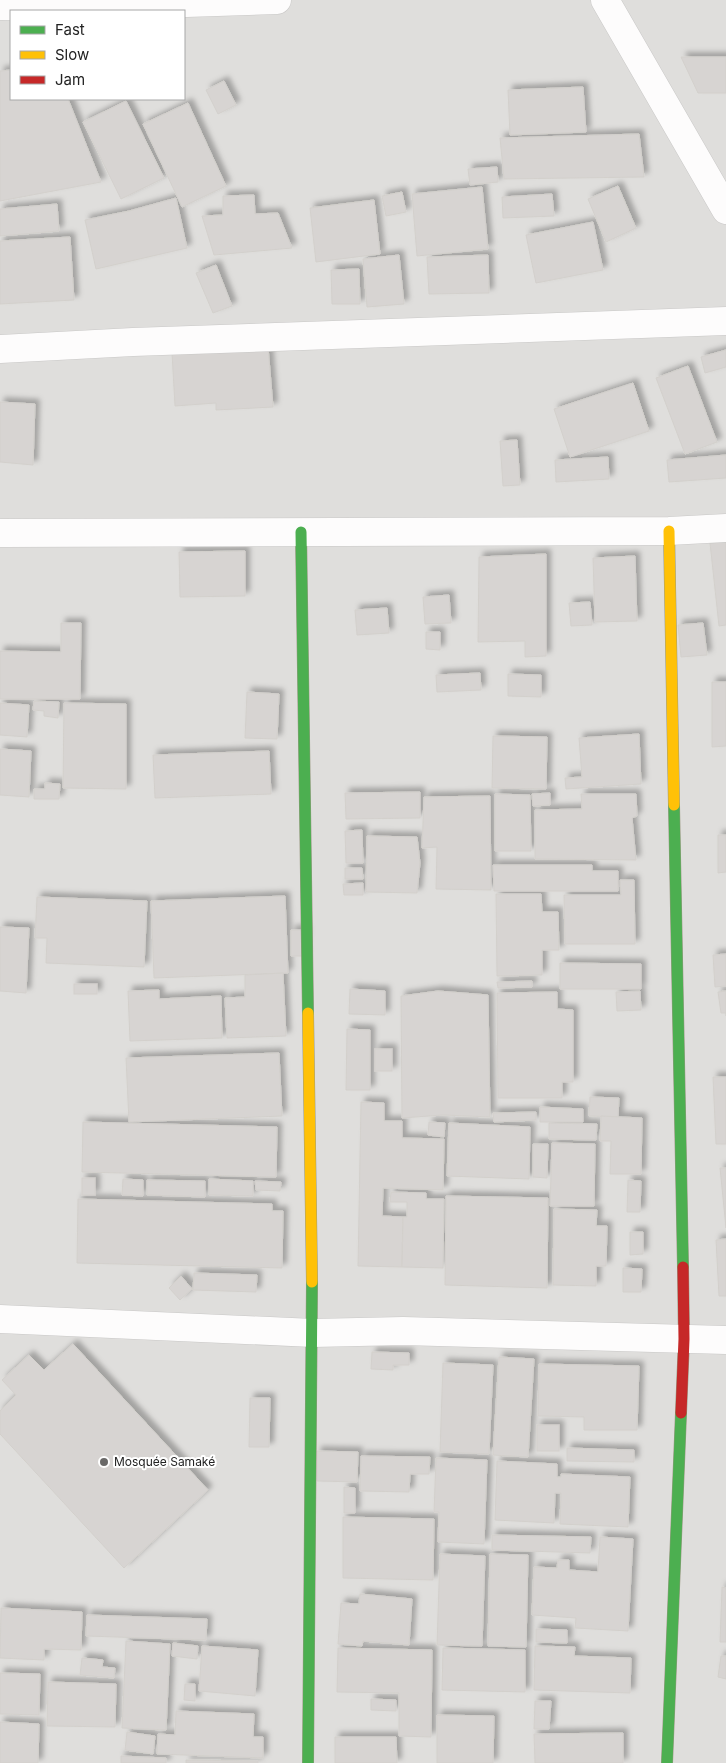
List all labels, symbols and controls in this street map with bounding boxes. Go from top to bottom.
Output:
legend [10,10,185,100]
text: Fast [55,20,85,39]
text: Slow [55,45,89,64]
text: Jam [55,70,85,89]
place label: Mosquée Samaké [114,1454,215,1469]
marker: Mosquée Samaké [98,1456,110,1468]

